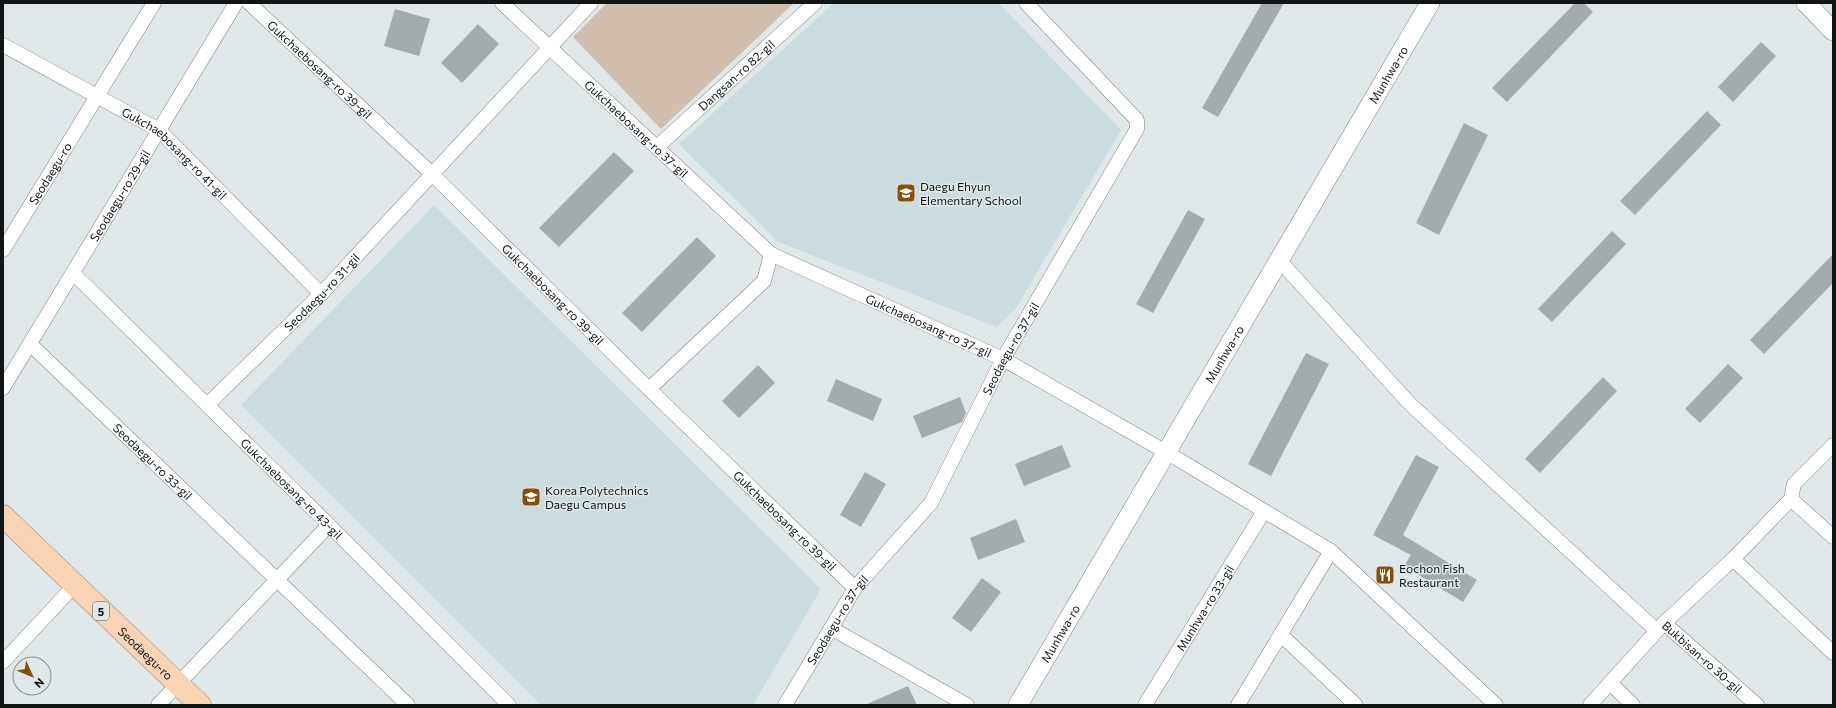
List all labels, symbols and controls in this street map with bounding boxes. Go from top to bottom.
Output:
street label: Gukchaebosang-ro 39-gil [265,17,375,121]
street label: Dangsan-ro 82-gil [695,37,777,113]
street label: Munhwa-ro [1366,43,1410,106]
street label: Gukchaebosang-ro 37-gil [582,77,691,180]
street label: Gukchaebosang-ro 41-gil [119,104,230,202]
street label: Seodaegu-ro [26,140,74,207]
street label: Seodaegu-ro 29-gil [87,147,152,244]
place label: Daegu Ehyun Elementary School [920,179,1022,207]
school or university icon: Daegu Ehyun Elementary School [895,182,917,204]
street label: Gukchaebosang-ro 39-gil [499,241,607,347]
street label: Seodaegu-ro 31-gil [281,250,362,333]
street label: Gukchaebosang-ro 37-gil [864,291,994,360]
street label: Seodaegu-ro 37-gil [979,300,1041,397]
street label: Munhwa-ro [1202,323,1246,385]
street label: Seodaegu-ro 33-gil [111,420,195,502]
street label: Gukchaebosang-ro 43-gil [238,435,346,542]
street label: Gukchaebosang-ro 39-gil [731,468,839,573]
place label: Korea Polytechnics Daegu Campus [545,483,648,511]
school or university icon: Korea Polytechnics Daegu Campus [520,486,542,508]
place label: Eochon Fish Restaurant [1399,561,1465,589]
street label: Munhwa-ro 33-gil [1173,562,1236,653]
restaurant icon: Eochon Fish Restaurant [1374,564,1396,586]
street label: Seodaegu-ro 37-gil [804,572,870,667]
road number: 5 [93,602,109,620]
street label: Munhwa-ro [1038,602,1082,665]
street label: Bukbisan-ro 30-gil [1660,618,1745,696]
street label: Seodaegu-ro [116,624,176,682]
north arrow [12,656,52,696]
text: N [32,676,47,691]

